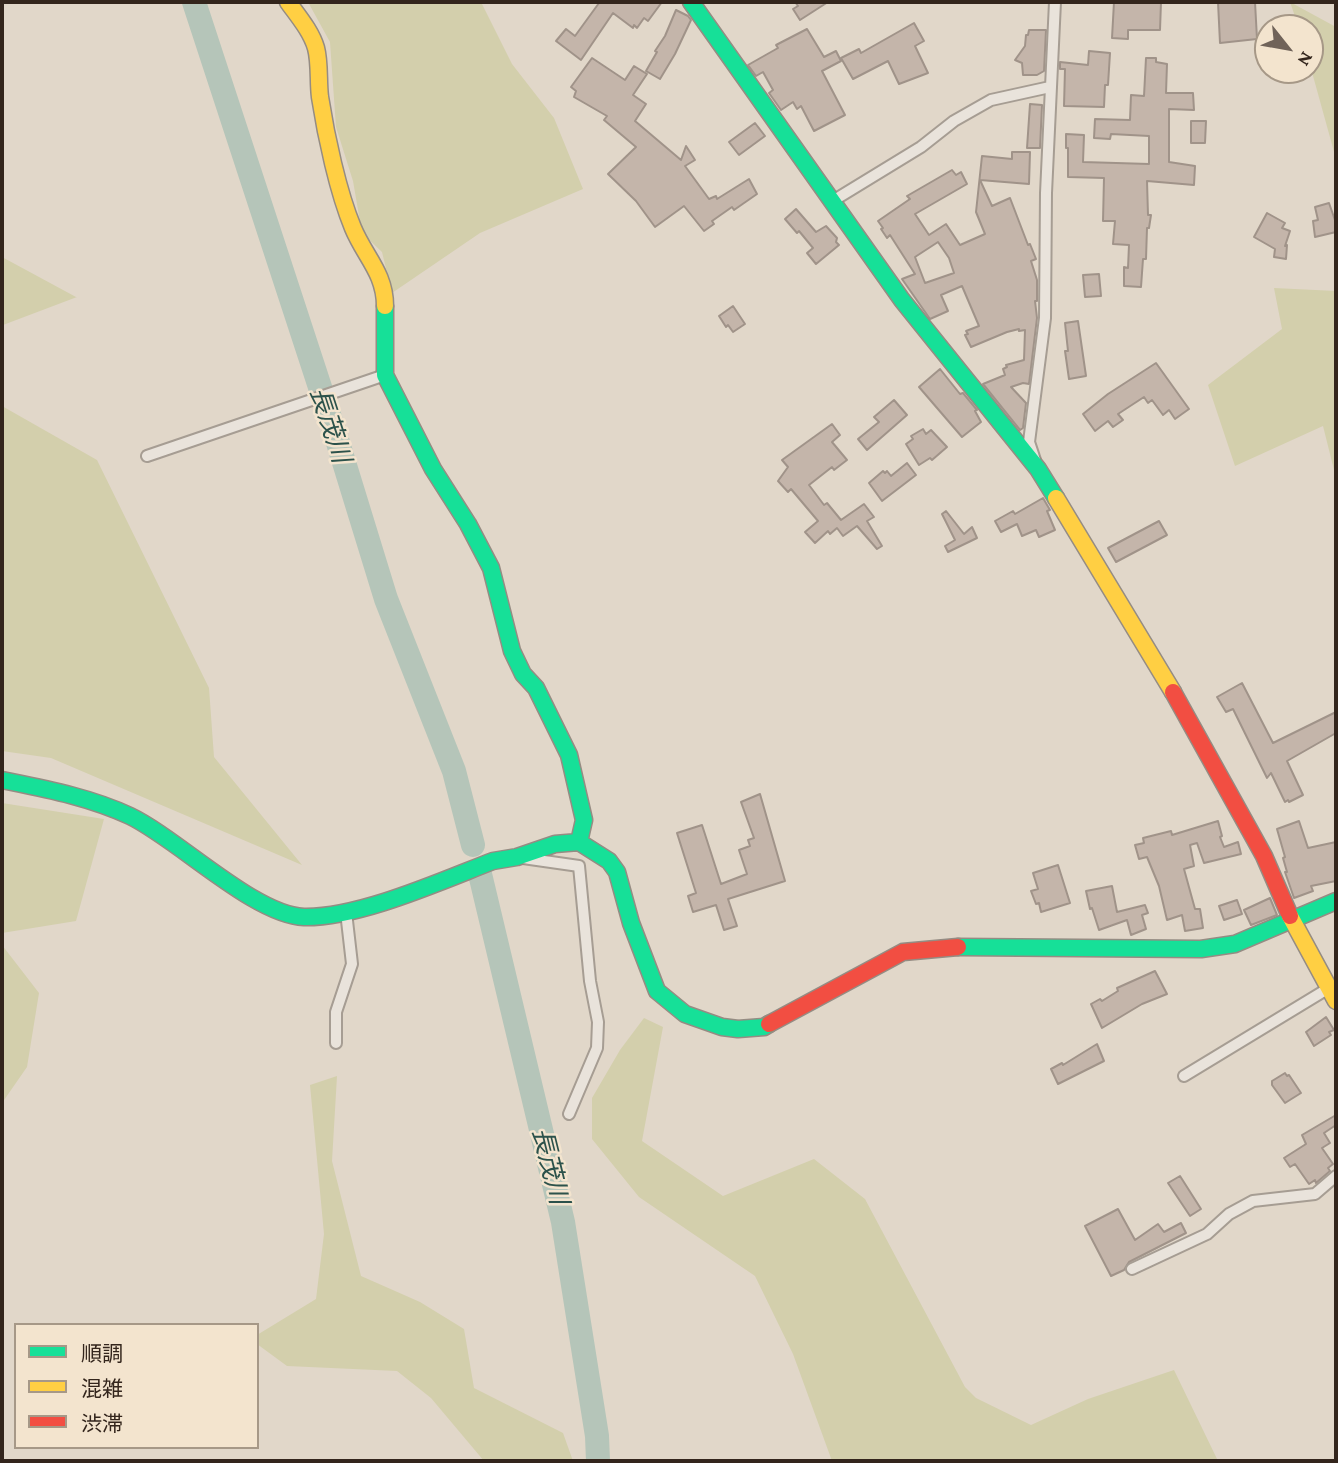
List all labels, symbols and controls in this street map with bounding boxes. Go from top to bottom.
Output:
north arrow [1254,14,1324,84]
text: N [1293,48,1318,70]
water label: 長茂川 [303,383,357,467]
water label: 長茂川 [525,1124,575,1208]
legend [14,1323,259,1449]
text: 順調 [81,1342,123,1366]
text: 混雑 [81,1377,123,1401]
text: 渋滞 [81,1412,123,1436]

